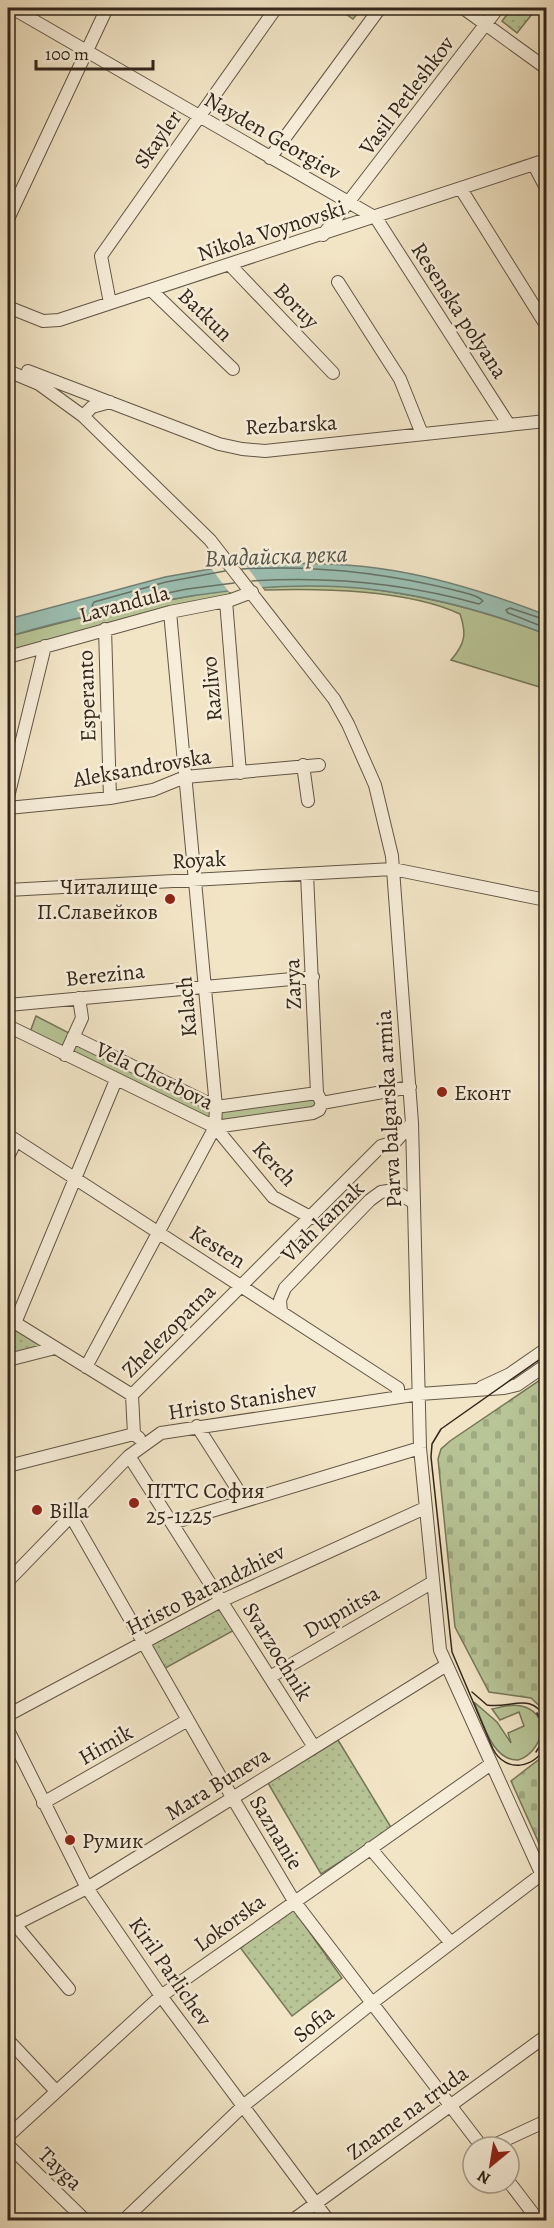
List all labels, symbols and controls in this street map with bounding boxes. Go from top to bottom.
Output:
street label: Vasil Petleshkov [352,30,462,162]
scale bar [36,33,153,71]
text: 100 m [45,42,89,66]
street label: Nayden Georgiev [199,85,346,187]
street label: Skayler [127,104,189,175]
street label: Nikola Voynovski [194,193,349,269]
street label: Resenska polyana [404,236,515,385]
street label: Boruy [267,276,326,336]
street label: Batkun [171,281,239,348]
street label: Rezbarska [244,408,339,442]
water label: Владайска река [204,538,348,574]
street label: Lavandula [76,577,173,630]
street label: Esperanto [70,649,104,742]
street label: Razlivo [194,655,230,723]
street label: Aleksandrovska [70,741,214,795]
street label: Royak [171,844,227,876]
place label: Читалище П.Славейков [37,872,158,927]
marker: Читалище П.Славейков [163,892,177,906]
street label: Berezina [64,956,147,994]
street label: Zarya [277,957,309,1010]
street label: Kalach [169,975,205,1038]
street label: Parva balgarska armia [369,1008,409,1209]
street label: Vela Chorbova [90,1034,219,1118]
place label: Еконт [454,1078,511,1108]
marker: Еконт [435,1085,449,1099]
street label: Kerch [245,1134,303,1193]
street label: Vlah kamak [274,1174,371,1270]
street label: Kesten [184,1218,251,1276]
street label: Zhelezopatna [115,1276,223,1384]
street label: Hristo Stanishev [166,1374,319,1428]
place label: ПТТС София 25-1225 [146,1476,265,1531]
place label: Billa [49,1496,90,1526]
marker: ПТТС София 25-1225 [127,1496,141,1510]
marker: Billa [30,1503,44,1517]
street label: Hristo Batandzhiev [121,1537,290,1643]
street label: Dupnitsa [298,1578,386,1646]
street label: Svarzochnik [235,1597,319,1706]
street label: Himik [73,1717,138,1772]
street label: Mara Buneva [159,1739,276,1828]
street label: Saznanie [242,1790,310,1875]
place label: Румик [82,1826,143,1856]
marker: Румик [63,1833,77,1847]
street label: Lokorska [188,1886,272,1959]
street label: Kiril Parlichev [121,1911,219,2032]
street label: Sofia [287,1997,341,2050]
street label: Zname na truda [341,2058,475,2167]
north arrow [461,2135,521,2195]
street label: Tayga [32,2140,90,2198]
text: N [473,2165,495,2190]

